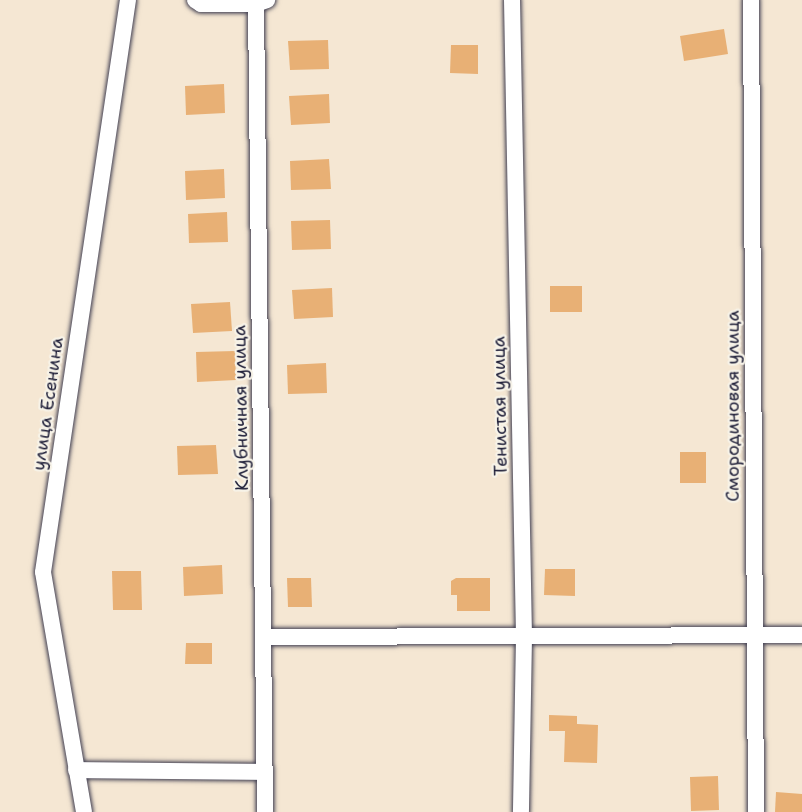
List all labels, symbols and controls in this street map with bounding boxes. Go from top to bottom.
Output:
street label: Смородиновая улица [722,310,744,502]
street label: Клубничная улица [229,325,253,491]
street label: улица Есенина [28,336,68,472]
street label: Тенистая улица [488,336,512,476]

